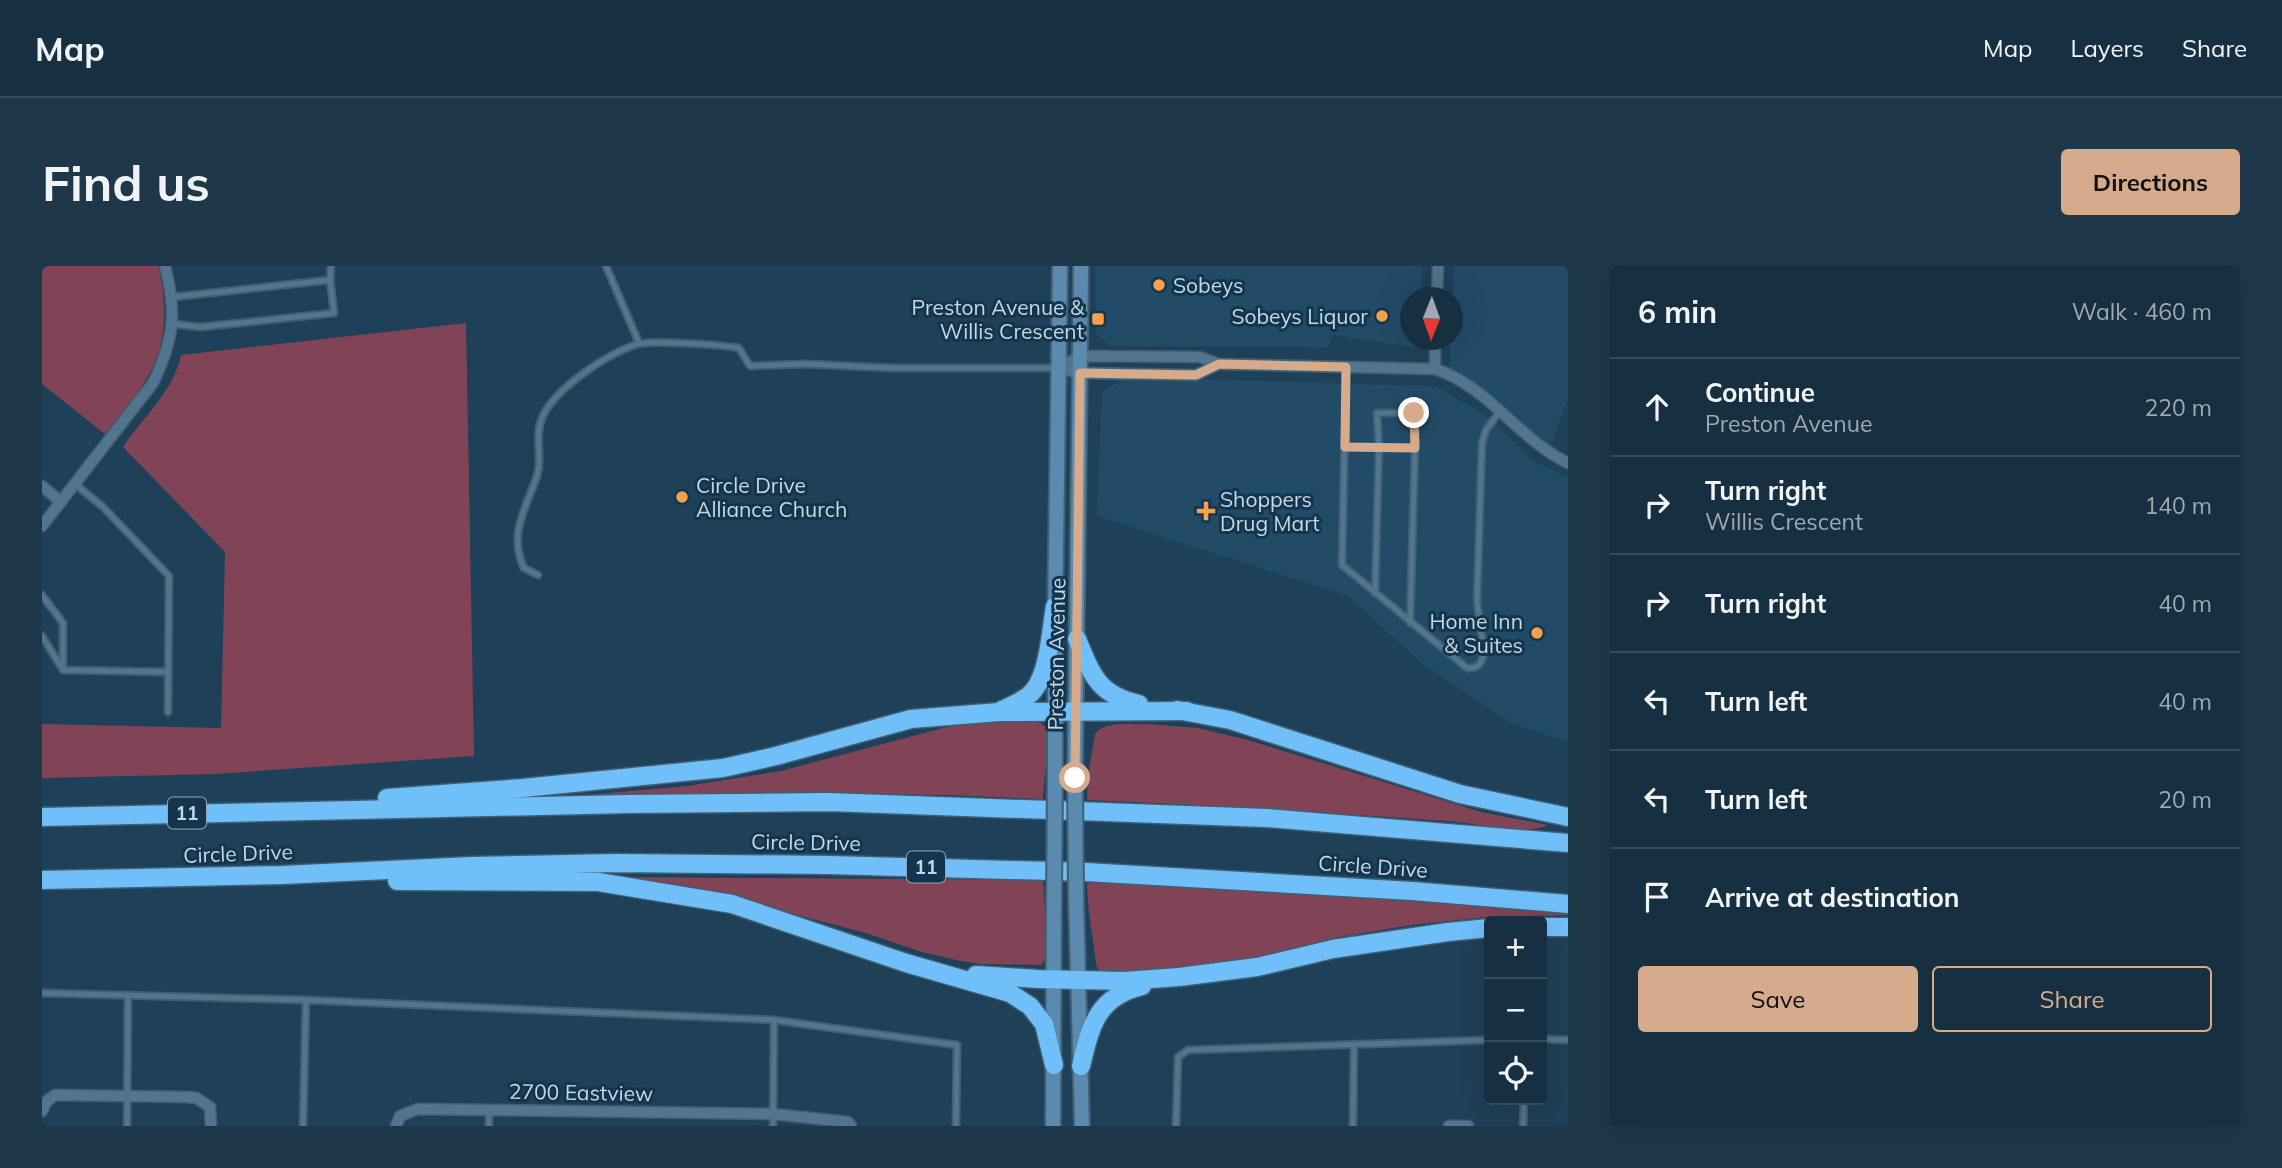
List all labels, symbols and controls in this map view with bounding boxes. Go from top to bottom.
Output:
text: Map [35,28,105,69]
text: Map [1983,33,2032,63]
text: Layers [2070,33,2144,63]
text: Share [2182,33,2247,63]
button: Directions [2061,149,2240,215]
text: Find us [42,152,210,213]
place label: Sobeys [1173,272,1243,298]
marker: Sobeys [1151,277,1167,293]
north arrow [1400,287,1463,350]
text: 6 min [1638,293,1717,331]
place label: Preston Avenue & Willis Crescent [912,294,1085,344]
text: Walk · 460 m [2072,297,2212,326]
place label: Sobeys Liquor [1231,303,1368,329]
marker: Sobeys Liquor [1374,308,1390,324]
marker: Preston Avenue & Willis Crescent [1090,311,1106,327]
text: Continue [1705,376,1815,409]
icon: ahead [1638,388,1676,426]
text: 220 m [2144,393,2212,422]
route end [1398,397,1429,428]
text: Preston Avenue [1705,409,1872,438]
place label: Circle Drive Alliance Church [696,472,847,522]
text: Turn right [1705,474,1826,507]
place label: Shoppers Drug Mart [1220,486,1320,536]
icon: right [1638,486,1676,524]
marker: Circle Drive Alliance Church [674,489,690,505]
text: 140 m [2144,491,2212,520]
marker: Shoppers Drug Mart [1198,503,1214,519]
text: Willis Crescent [1705,507,1863,536]
street label: Preston Avenue [1042,577,1070,731]
icon: right [1638,584,1676,622]
text: Turn right [1705,587,1826,620]
text: 40 m [2158,589,2212,618]
place label: Home Inn & Suites [1430,608,1523,658]
marker: Home Inn & Suites [1529,625,1545,641]
icon: left [1638,682,1676,720]
text: Turn left [1705,685,1807,718]
text: 40 m [2158,687,2212,716]
route start [1059,762,1090,793]
icon: left [1638,780,1676,818]
text: Turn left [1705,783,1807,816]
text: 20 m [2158,785,2212,814]
road number: 11 [168,798,206,828]
street label: Circle Drive [751,828,861,856]
street label: Circle Drive [183,838,293,868]
street label: Circle Drive [1317,849,1429,883]
road number: 11 [907,852,945,882]
icon: arrive [1638,878,1676,916]
text: Arrive at destination [1705,881,1960,914]
map controls [1484,916,1547,1105]
button: + [1484,916,1547,979]
button: Save [1638,966,1918,1032]
button: Share [1932,966,2212,1032]
button: − [1484,979,1547,1042]
button: locate [1484,1042,1547,1105]
street label: 2700 Eastview [509,1078,653,1106]

